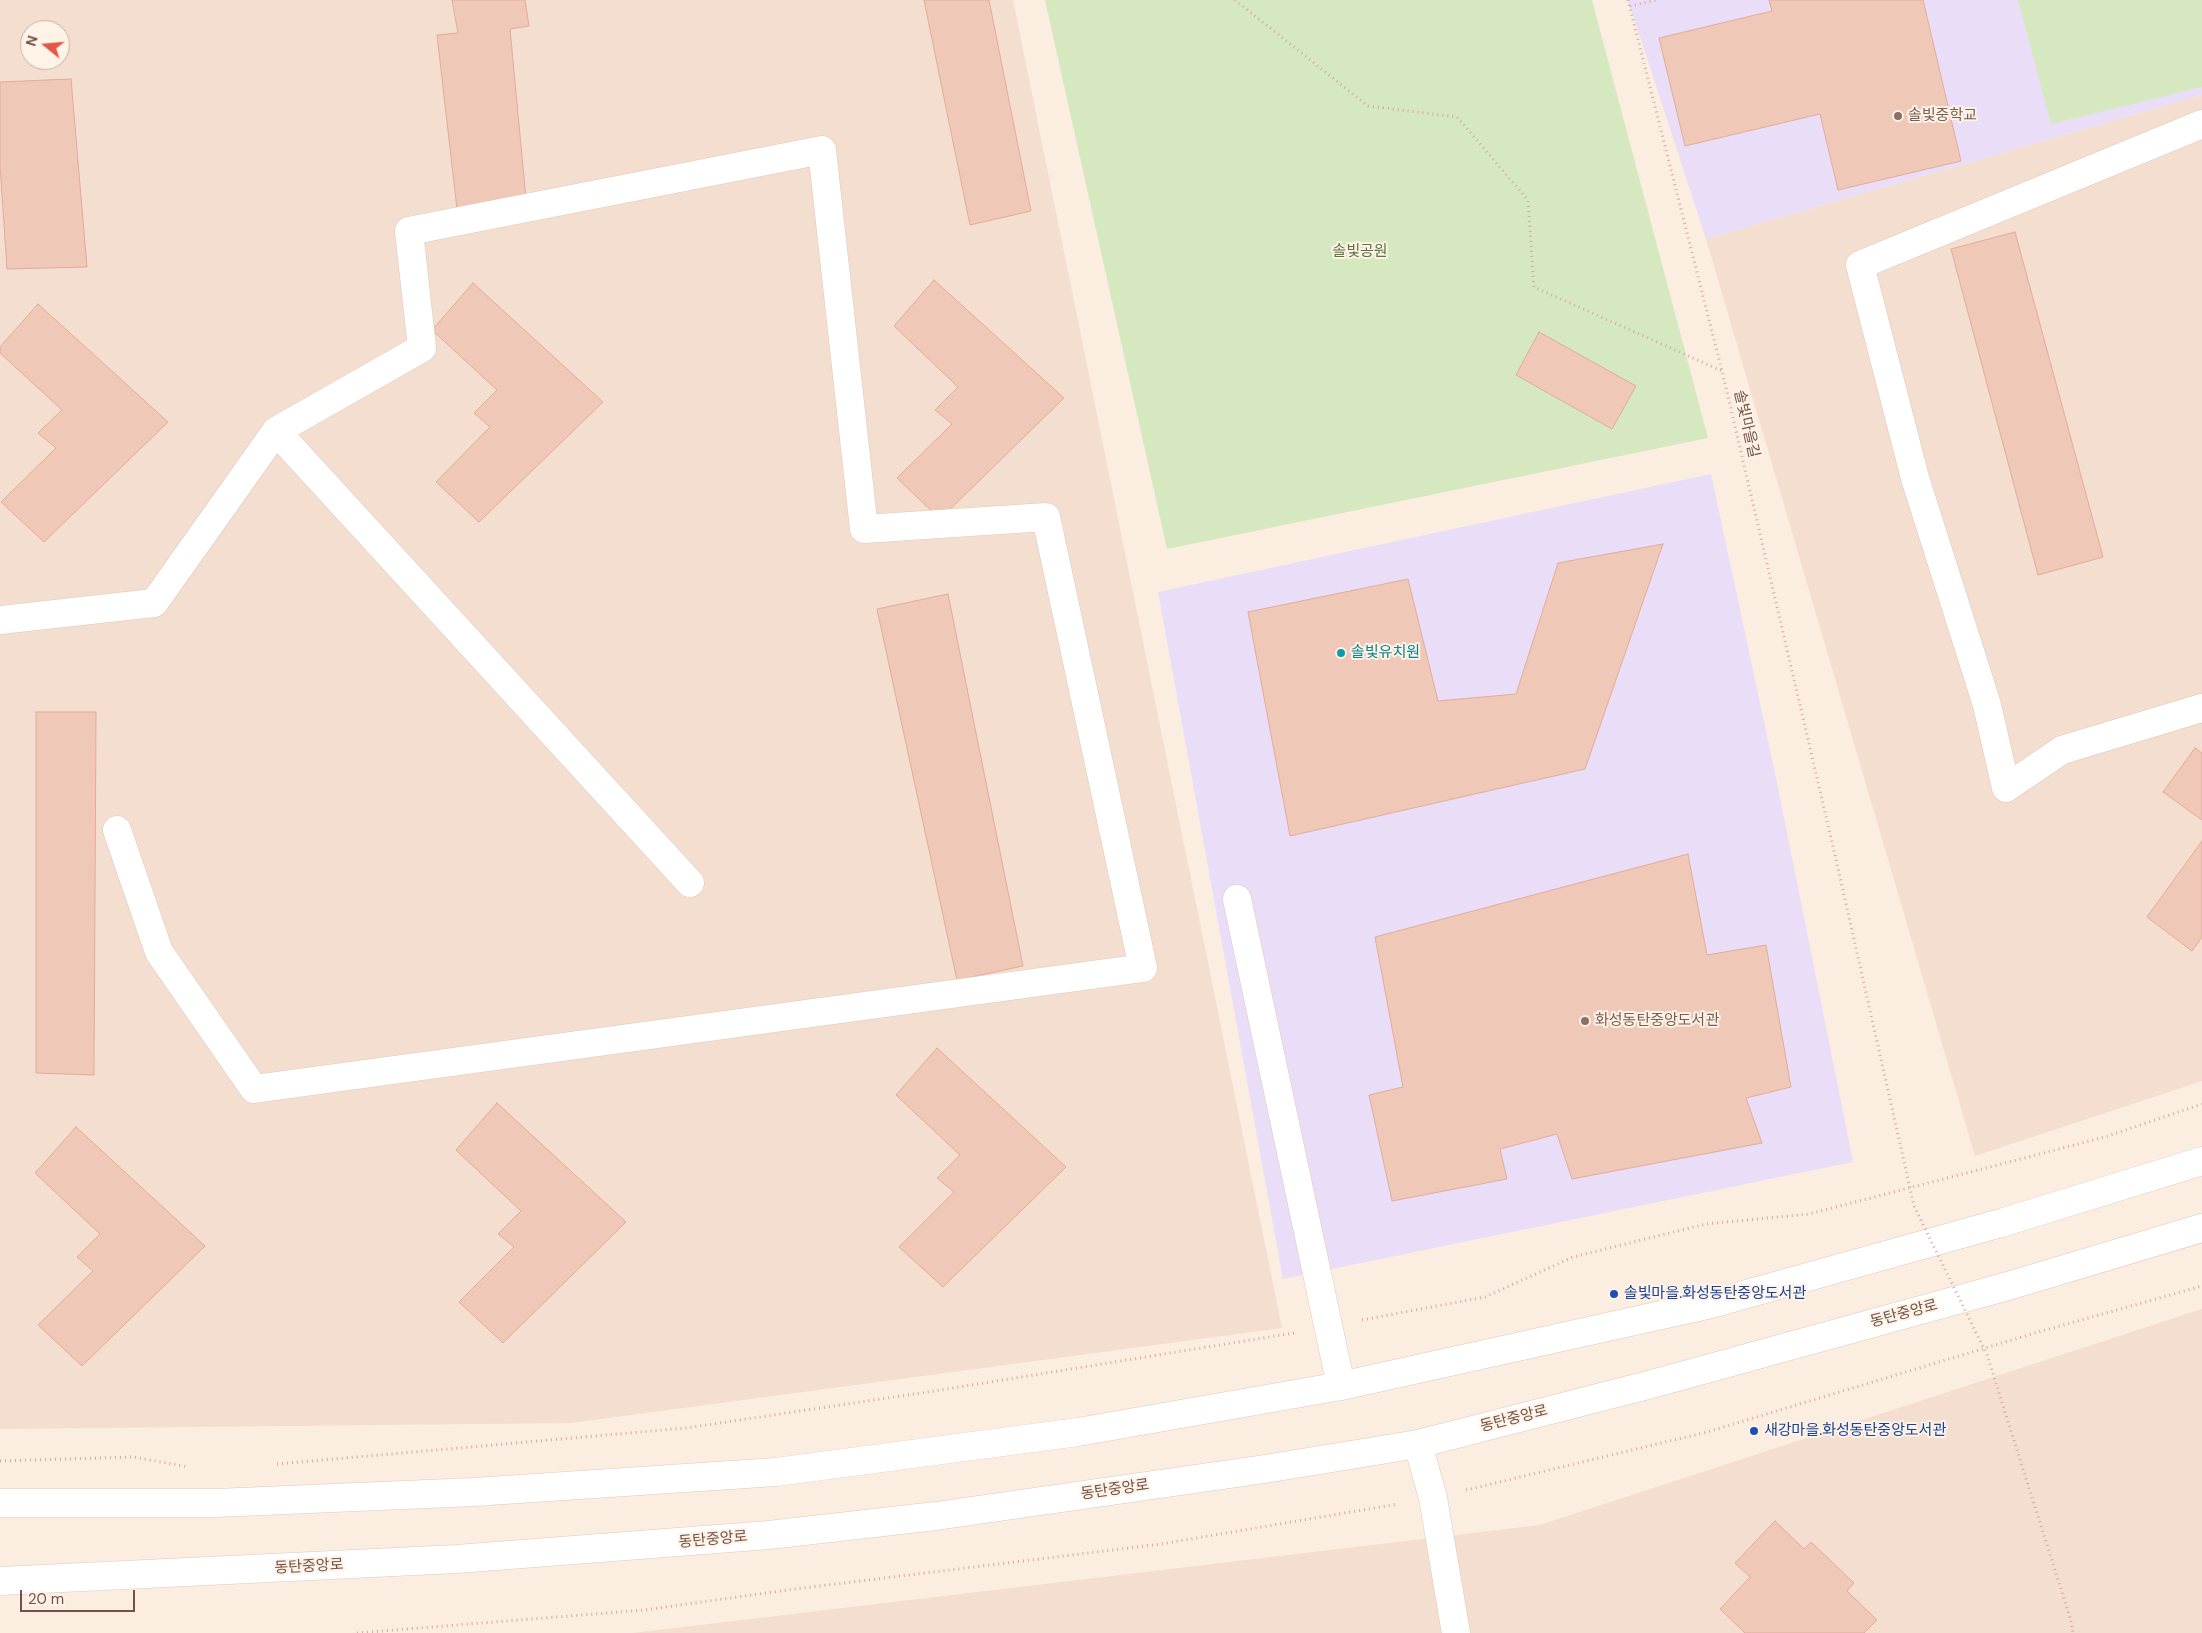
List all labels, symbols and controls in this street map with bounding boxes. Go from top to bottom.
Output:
north arrow [20,20,70,70]
text: N [22,33,42,48]
place label: 솔빛중학교 [1908,107,1977,125]
marker: 솔빛중학교 [1892,110,1904,122]
park label: 솔빛공원 [1332,243,1388,261]
street label: 솔빛마을길 [1729,388,1763,460]
place label: 솔빛유치원 [1351,644,1420,662]
marker: 솔빛유치원 [1335,647,1347,659]
place label: 화성동탄중앙도서관 [1595,1012,1719,1030]
marker: 화성동탄중앙도서관 [1579,1015,1591,1027]
place label: 솔빛마을.화성동탄중앙도서관 [1624,1285,1806,1303]
marker: 솔빛마을.화성동탄중앙도서관 [1608,1288,1620,1300]
street label: 동탄중앙로 [1868,1296,1940,1332]
street label: 동탄중앙로 [1478,1402,1550,1436]
place label: 새강마을.화성동탄중앙도서관 [1764,1422,1946,1440]
marker: 새강마을.화성동탄중앙도서관 [1748,1425,1760,1437]
street label: 동탄중앙로 [1080,1476,1150,1504]
street label: 동탄중앙로 [678,1528,748,1552]
street label: 동탄중앙로 [274,1556,344,1578]
scale bar [22,1580,138,1612]
text: 20 m [28,1589,64,1609]

